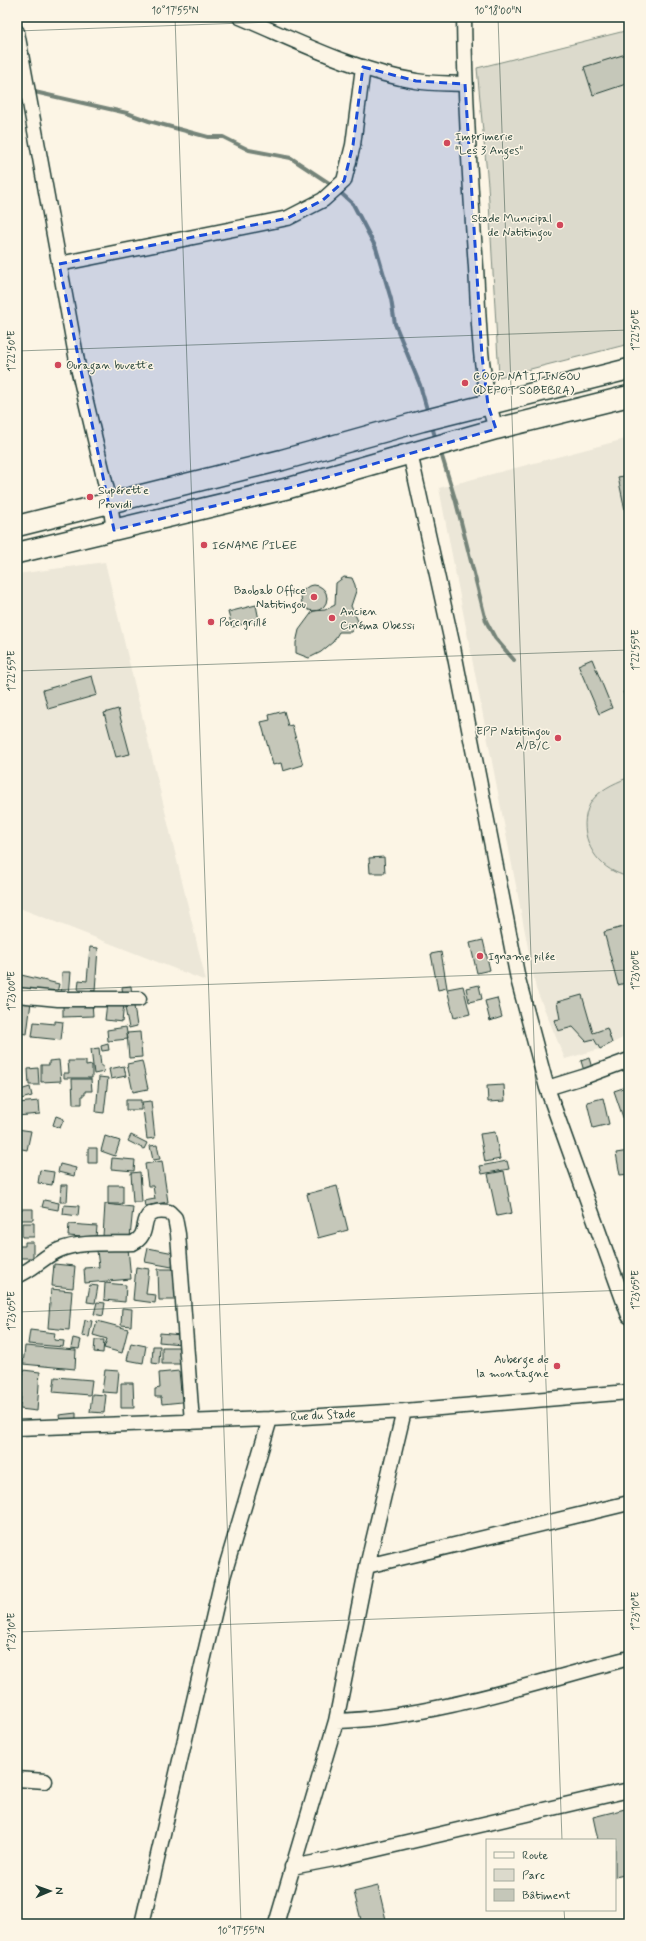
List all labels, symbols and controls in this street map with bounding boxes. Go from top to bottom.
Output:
text: 10°17'55"N [152,4,199,18]
text: 10°18'00"N [474,4,522,18]
place label: Imprimerie "Les 3 Anges" [455,129,523,160]
marker: Imprimerie "Les 3 Anges" [442,138,452,148]
place label: Stade Municipal de Natitingou [471,211,552,242]
marker: Stade Municipal de Natitingou [555,220,565,230]
text: 1°22'50"E [629,309,643,351]
text: 1°22'50"E [5,330,19,372]
place label: Ouragan buvette [66,358,154,375]
marker: Ouragan buvette [53,360,63,370]
place label: COOP NATITINGOU (DEPOT SOBEBRA) [473,369,581,399]
marker: COOP NATITINGOU (DEPOT SOBEBRA) [460,378,470,388]
place label: Supérette Providi [98,483,149,513]
marker: Supérette Providi [85,492,95,502]
place label: IGNAME PILEE [212,538,297,554]
marker: IGNAME PILEE [199,540,209,550]
place label: Baobab Office Natitingou [234,583,306,614]
marker: Baobab Office Natitingou [309,592,319,602]
place label: Ancien Cinéma Obessi [340,604,415,634]
marker: Ancien Cinéma Obessi [327,613,337,623]
place label: Porc grillé [219,615,267,631]
marker: Porc grillé [206,617,216,627]
text: 1°22'55"E [629,629,643,670]
text: 1°22'55"E [5,650,19,691]
place label: EPP Natitingou A/B/C [476,724,550,754]
marker: EPP Natitingou A/B/C [553,733,563,743]
place label: Igname pilée [488,949,556,965]
text: 1°23'00"E [629,950,643,990]
marker: Igname pilée [475,951,485,961]
text: 1°23'00"E [5,971,19,1011]
text: 1°23'05"E [629,1270,643,1310]
text: 1°23'05"E [5,1291,19,1331]
place label: Auberge de la montagne [476,1352,549,1383]
marker: Auberge de la montagne [552,1361,562,1371]
street label: Rue du Stade [290,1406,356,1426]
text: 1°23'10"E [629,1591,643,1630]
text: 1°23'10"E [5,1612,19,1651]
legend [486,1839,616,1911]
text: Route [522,1848,548,1864]
text: Parc [522,1868,545,1884]
north arrow [30,1871,70,1911]
text: N [52,1887,66,1895]
text: Bâtiment [522,1888,571,1904]
text: 10°17'55"N [218,1924,265,1938]

